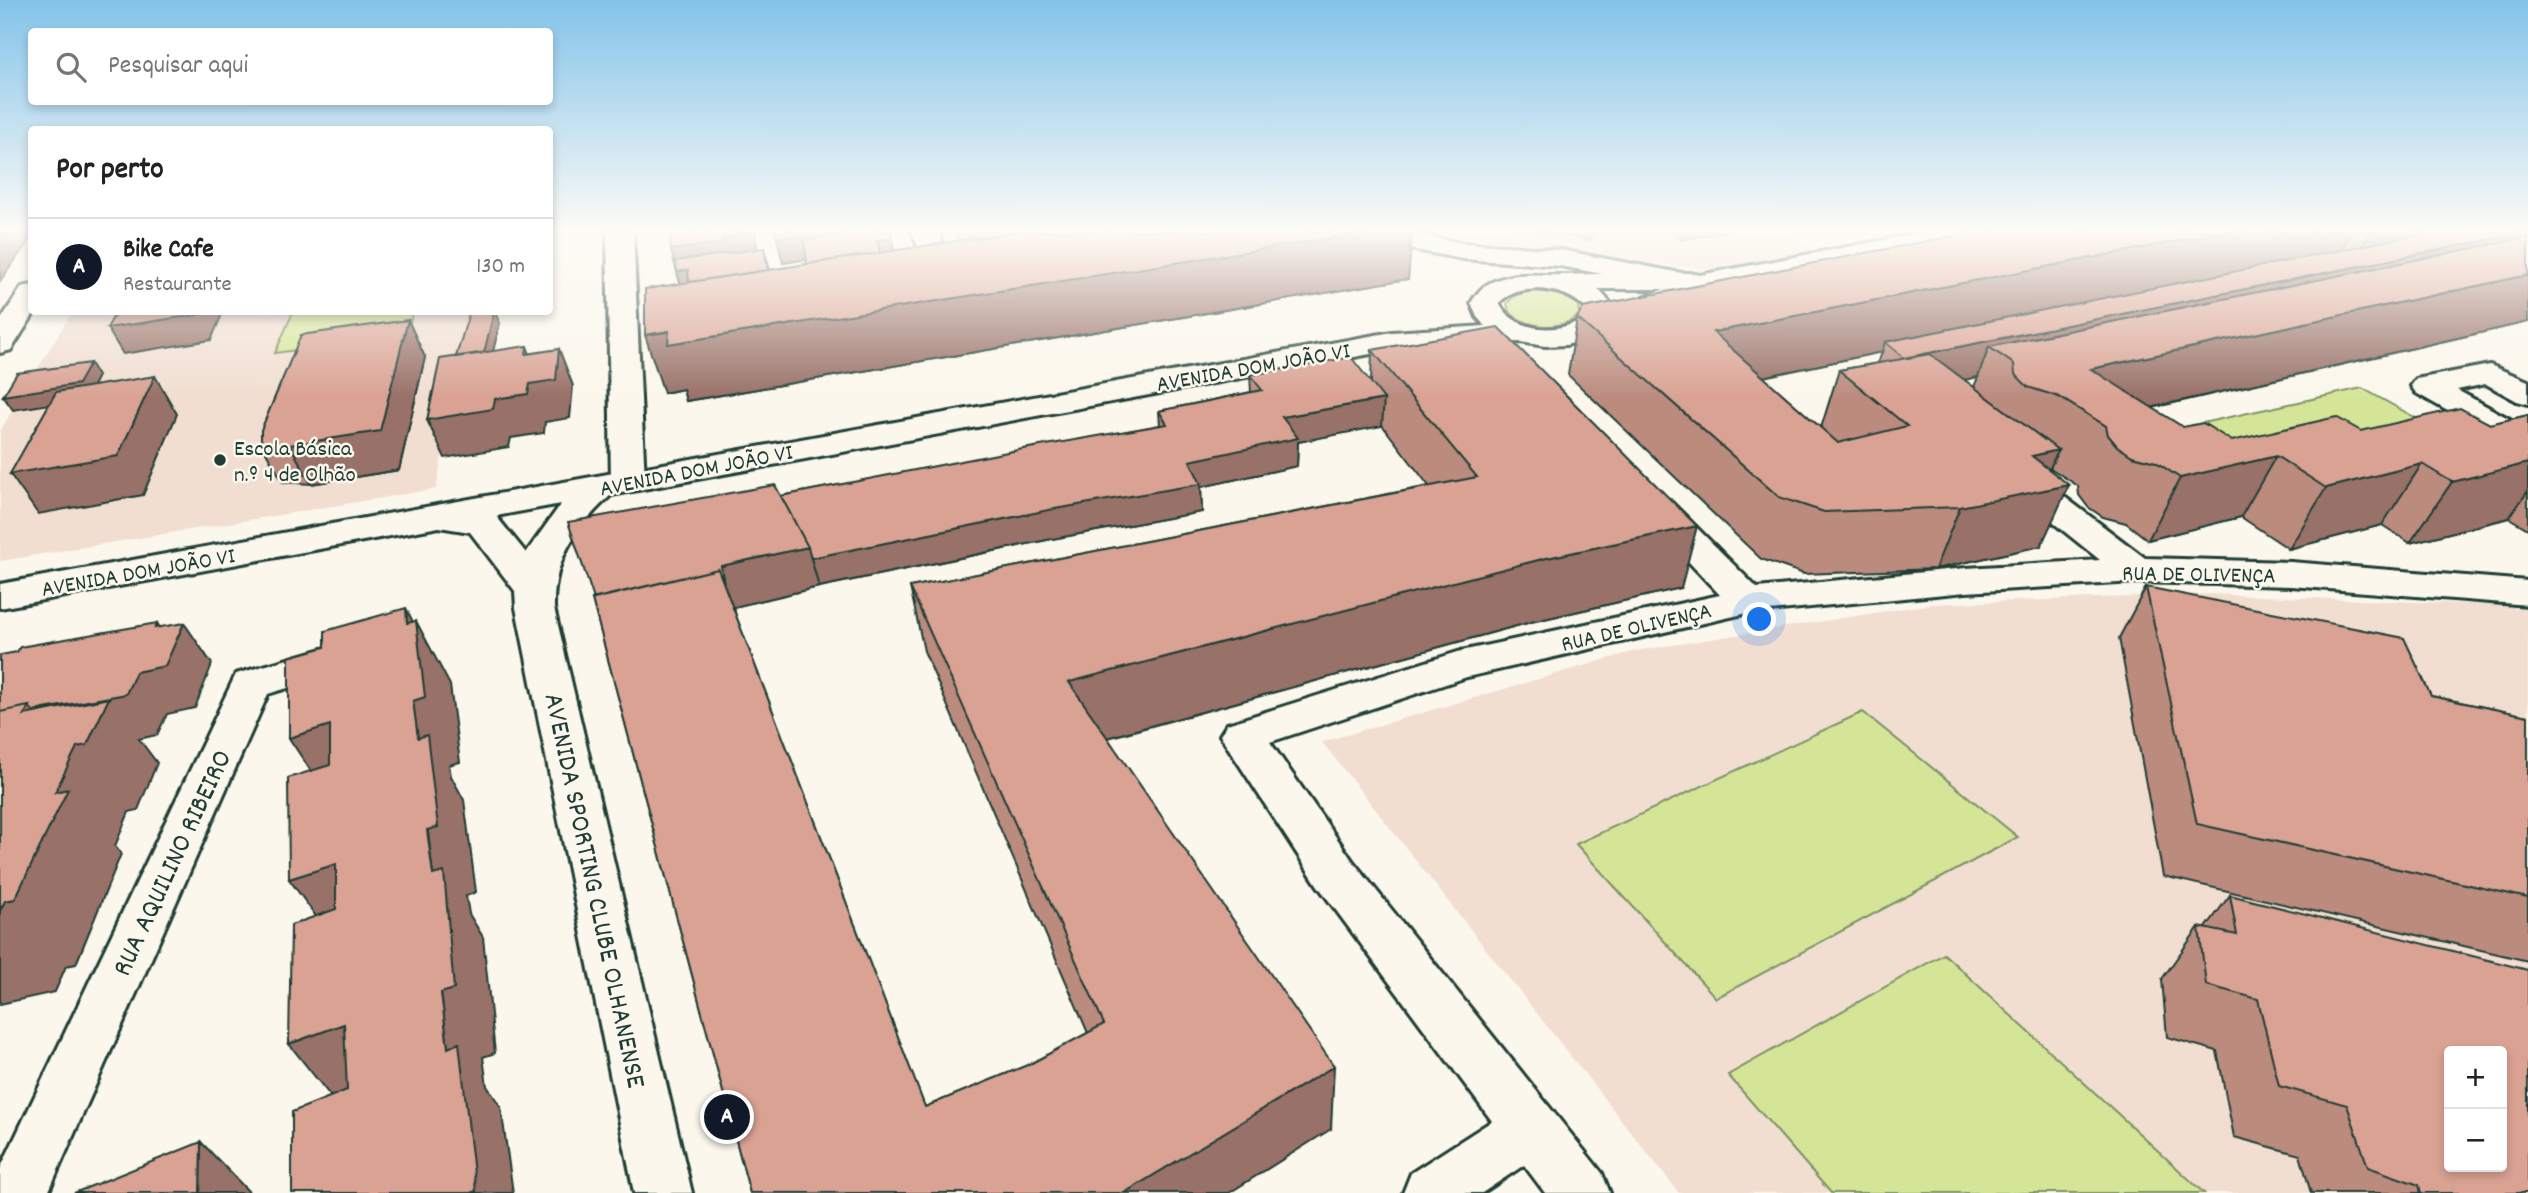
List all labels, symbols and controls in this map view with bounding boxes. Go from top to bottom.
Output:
search box [28,28,553,105]
icon: search [52,48,90,86]
text: Pesquisar aqui [108,48,248,85]
text: Por perto [56,150,164,193]
text: Bike Cafe [123,232,214,269]
text: A [73,251,85,284]
text: 130 m [476,251,525,284]
text: Restaurante [123,269,232,302]
street label: AVENIDA DOM JOÃO VI [1154,336,1353,403]
place label: Escola Básica n.º 4 de Olhão [234,434,356,493]
street label: AVENIDA DOM JOÃO VI [597,438,796,507]
marker: Escola Básica n.º 4 de Olhão [212,452,228,468]
street label: AVENIDA DOM JOÃO VI [39,541,238,608]
street label: RUA DE OLIVENÇA [2122,559,2276,594]
street label: RUA DE OLIVENÇA [1558,596,1715,663]
your location [1742,602,1776,636]
street label: AVENIDA SPORTING CLUBE OLHANENSE [531,690,654,1093]
street label: RUA AQUILINO RIBEIRO [104,744,245,984]
map controls [2444,1046,2507,1172]
button: + [2444,1046,2507,1109]
pin: A [704,1091,750,1143]
button: − [2444,1109,2507,1172]

